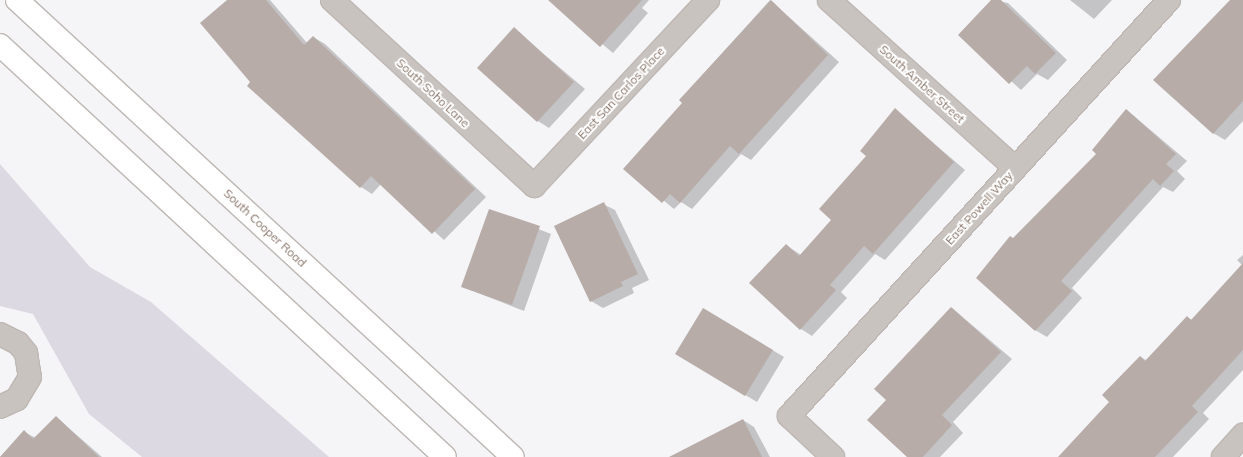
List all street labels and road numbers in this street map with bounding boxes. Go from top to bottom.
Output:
street label: South Amber Street [877,42,967,126]
street label: East San Carlos Place [575,44,667,142]
street label: South Soho Lane [394,56,472,130]
street label: East Powell Way [942,168,1016,248]
street label: South Cooper Road [221,186,309,270]

